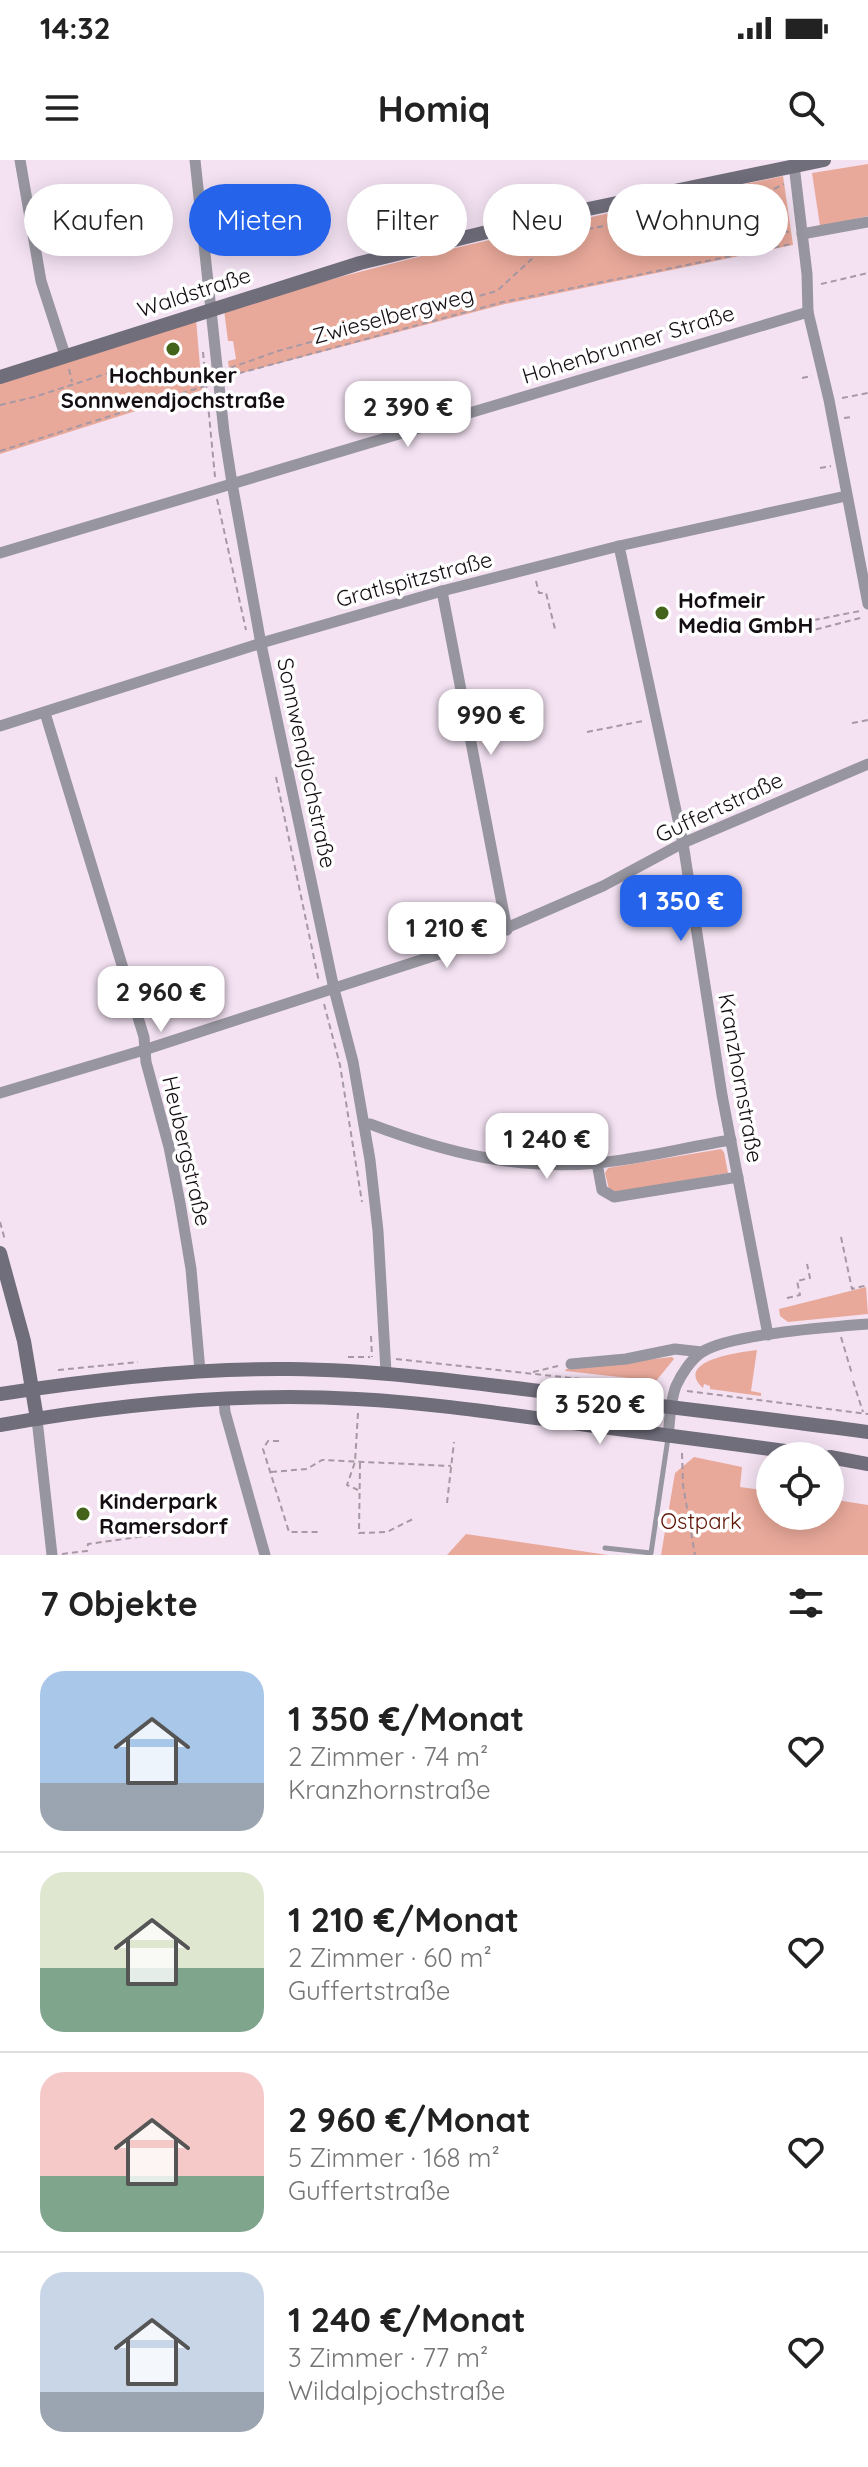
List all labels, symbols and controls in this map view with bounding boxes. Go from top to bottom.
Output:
text: 14:32 [40,9,111,47]
icon: menu [40,86,84,130]
text: Homiq [378,86,490,131]
icon: search [784,86,828,130]
chip: Kaufen [24,184,173,256]
chip: Mieten [189,184,331,256]
chip: Filter [347,184,467,256]
chip: Neu [483,184,591,256]
chip: Wohnung [607,184,788,256]
street label: Waldstraße [134,261,254,323]
street label: Zwieselbergweg [309,280,477,350]
street label: Hohenbrunner Straße [518,298,738,390]
marker: Hochbunker Sonnwendjochstraße [164,340,182,358]
place label: Hochbunker Sonnwendjochstraße [61,361,285,414]
pin: 2 390 € [334,381,482,449]
text: 2 390 € [363,390,453,423]
street label: Gratlspitzstraße [333,545,495,613]
place label: Hofmeir Media GmbH [678,586,813,639]
marker: Hofmeir Media GmbH [653,604,671,622]
street label: Sonnwendjochstraße [271,655,343,871]
pin: 990 € [435,689,547,757]
text: 990 € [456,698,526,731]
street label: Guffertstraße [651,765,787,849]
pin: 1 350 € [607,875,755,943]
text: 1 350 € [638,884,724,917]
pin: 1 210 € [373,902,521,970]
text: 1 210 € [406,911,488,944]
pin: 2 960 € [87,966,235,1034]
text: 2 960 € [116,975,206,1008]
street label: Kranzhornstraße [712,991,770,1165]
street label: Heubergstraße [156,1073,218,1229]
pin: 1 240 € [473,1113,621,1181]
text: 1 240 € [503,1122,591,1155]
pin: 3 520 € [526,1378,674,1446]
text: 3 520 € [555,1387,645,1420]
map controls [756,1442,844,1530]
button: locate [756,1442,844,1530]
place label: Kinderpark Ramersdorf [99,1487,229,1540]
marker: Kinderpark Ramersdorf [74,1505,92,1523]
park label: Ostpark [660,1507,742,1535]
icon: filters [784,1581,828,1625]
text: 7 Objekte [40,1582,198,1625]
text: 1 350 €/Monat [288,1697,524,1740]
icon: home [104,1703,200,1799]
icon: heart [784,1729,828,1773]
text: 2 Zimmer · 74 m² [288,1740,488,1773]
text: Kranzhornstraße [288,1773,491,1806]
text: 1 210 €/Monat [288,1898,519,1941]
icon: home [104,1904,200,2000]
icon: heart [784,1930,828,1974]
text: 2 Zimmer · 60 m² [288,1941,492,1974]
text: Guffertstraße [288,1974,451,2007]
text: 2 960 €/Monat [288,2098,531,2141]
icon: home [104,2104,200,2200]
icon: heart [784,2130,828,2174]
text: 5 Zimmer · 168 m² [288,2141,500,2174]
text: Guffertstraße [288,2174,451,2207]
text: 1 240 €/Monat [288,2298,526,2341]
icon: home [104,2304,200,2400]
icon: heart [784,2330,828,2374]
text: 3 Zimmer · 77 m² [288,2341,488,2374]
text: Wildalpjochstraße [288,2374,506,2407]

